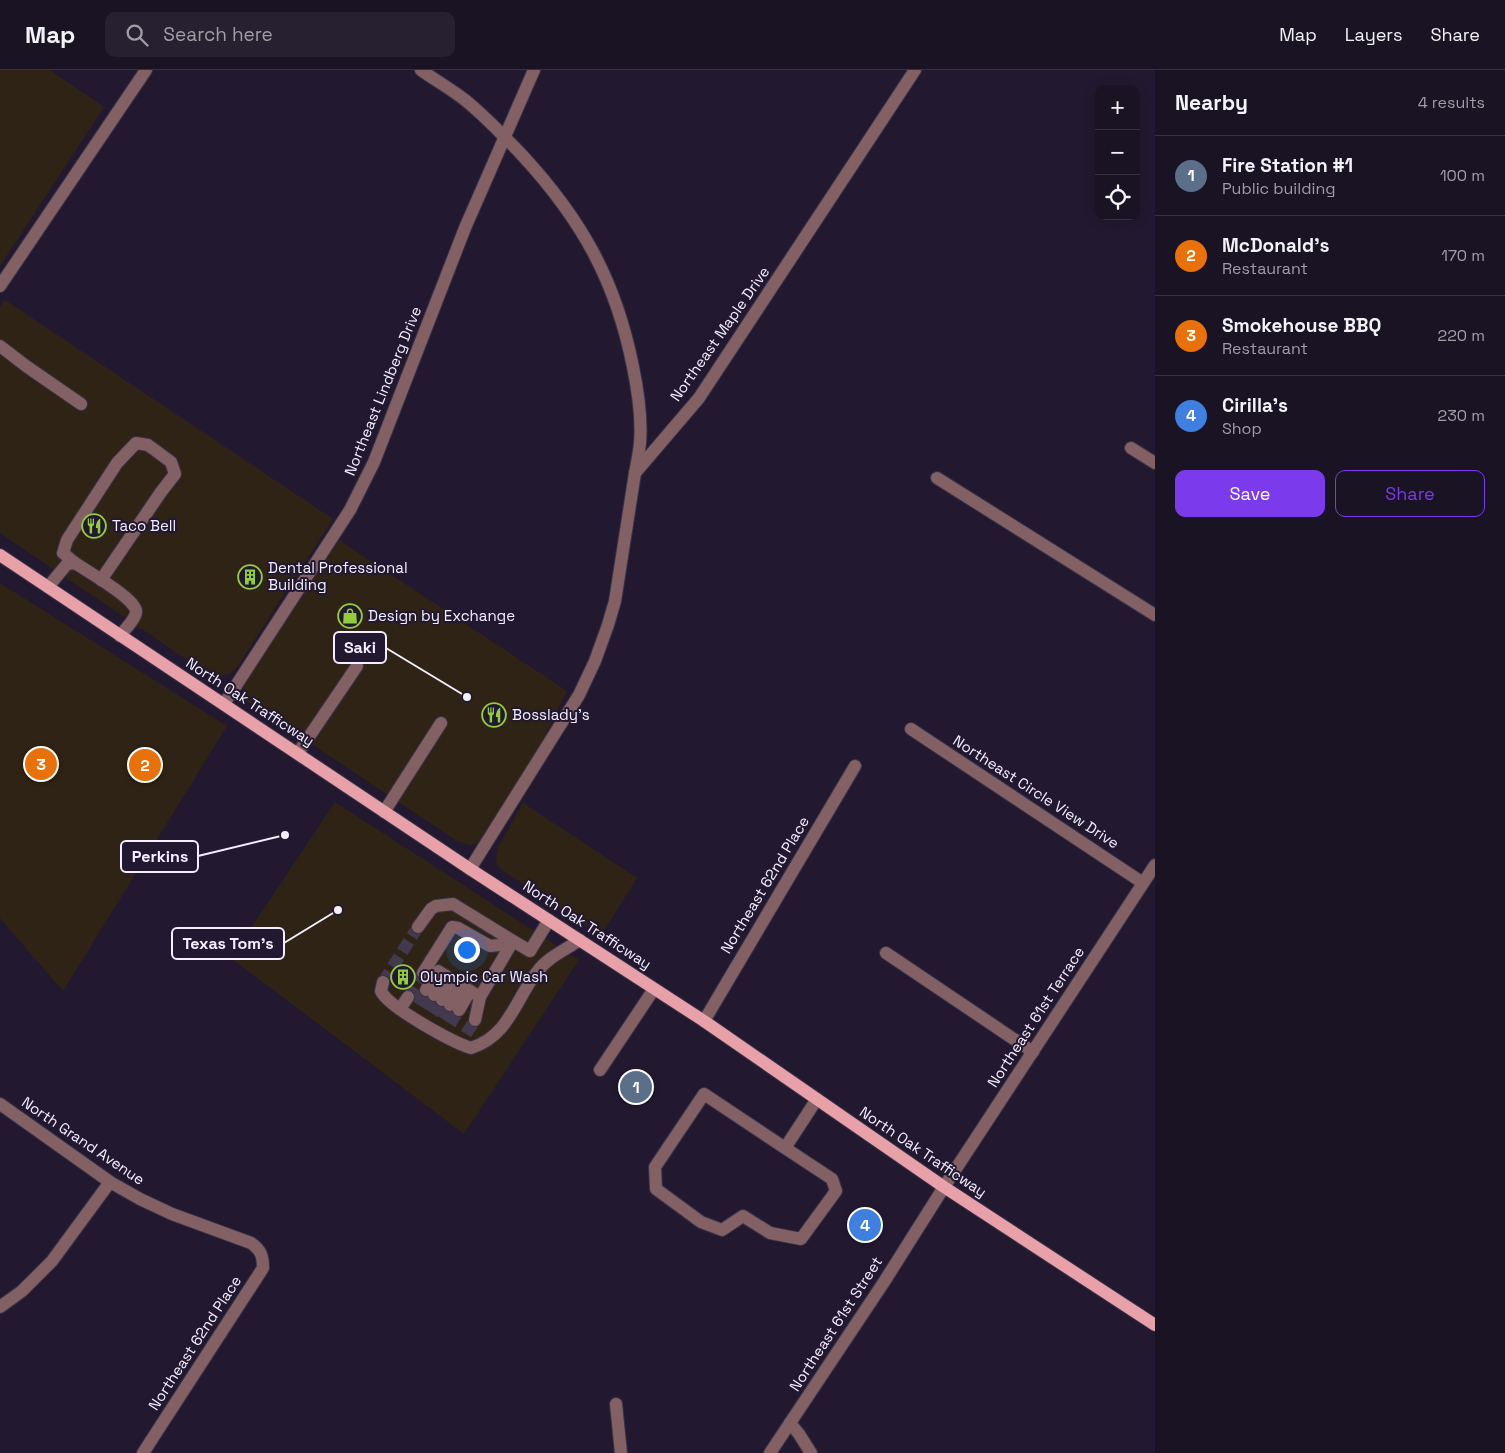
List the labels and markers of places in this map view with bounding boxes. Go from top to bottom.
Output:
restaurant icon: Taco Bell [81,513,107,539]
place label: Taco Bell [112,516,176,535]
place label: Dental Professional Building [268,558,408,594]
building icon: Dental Professional Building [237,564,263,590]
shop icon: Design by Exchange [337,603,363,629]
place label: Design by Exchange [368,606,515,625]
callout: Saki [334,632,386,663]
restaurant icon: Bosslady's [481,702,507,728]
place label: Bosslady's [512,705,590,724]
pin: 3 [25,745,57,783]
pin: 2 [129,746,161,784]
callout: Perkins [121,841,198,872]
callout: Texas Tom's [172,928,284,959]
building icon: Olympic Car Wash [390,964,416,990]
place label: Olympic Car Wash [420,967,548,986]
pin: 1 [620,1068,652,1106]
pin: 4 [849,1206,881,1244]

